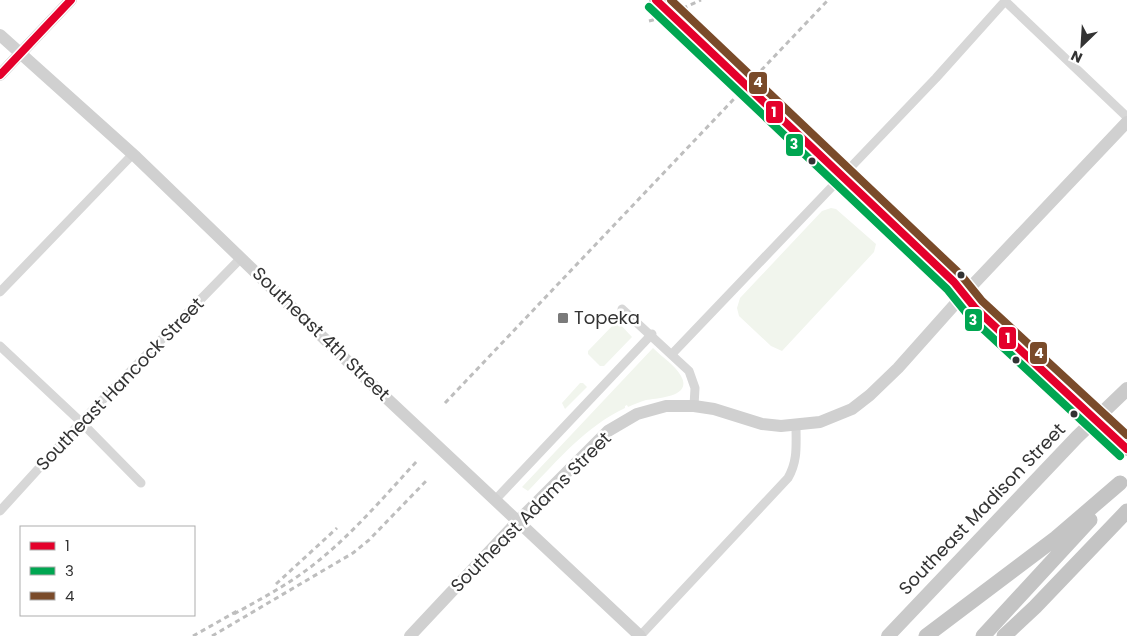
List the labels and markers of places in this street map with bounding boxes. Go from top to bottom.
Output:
unlabelled marker [807,156,817,166]
unlabelled marker [956,270,966,280]
place label: Topeka [574,305,640,330]
marker: Topeka [556,311,570,325]
unlabelled marker [1011,355,1021,365]
unlabelled marker [1069,409,1079,419]

